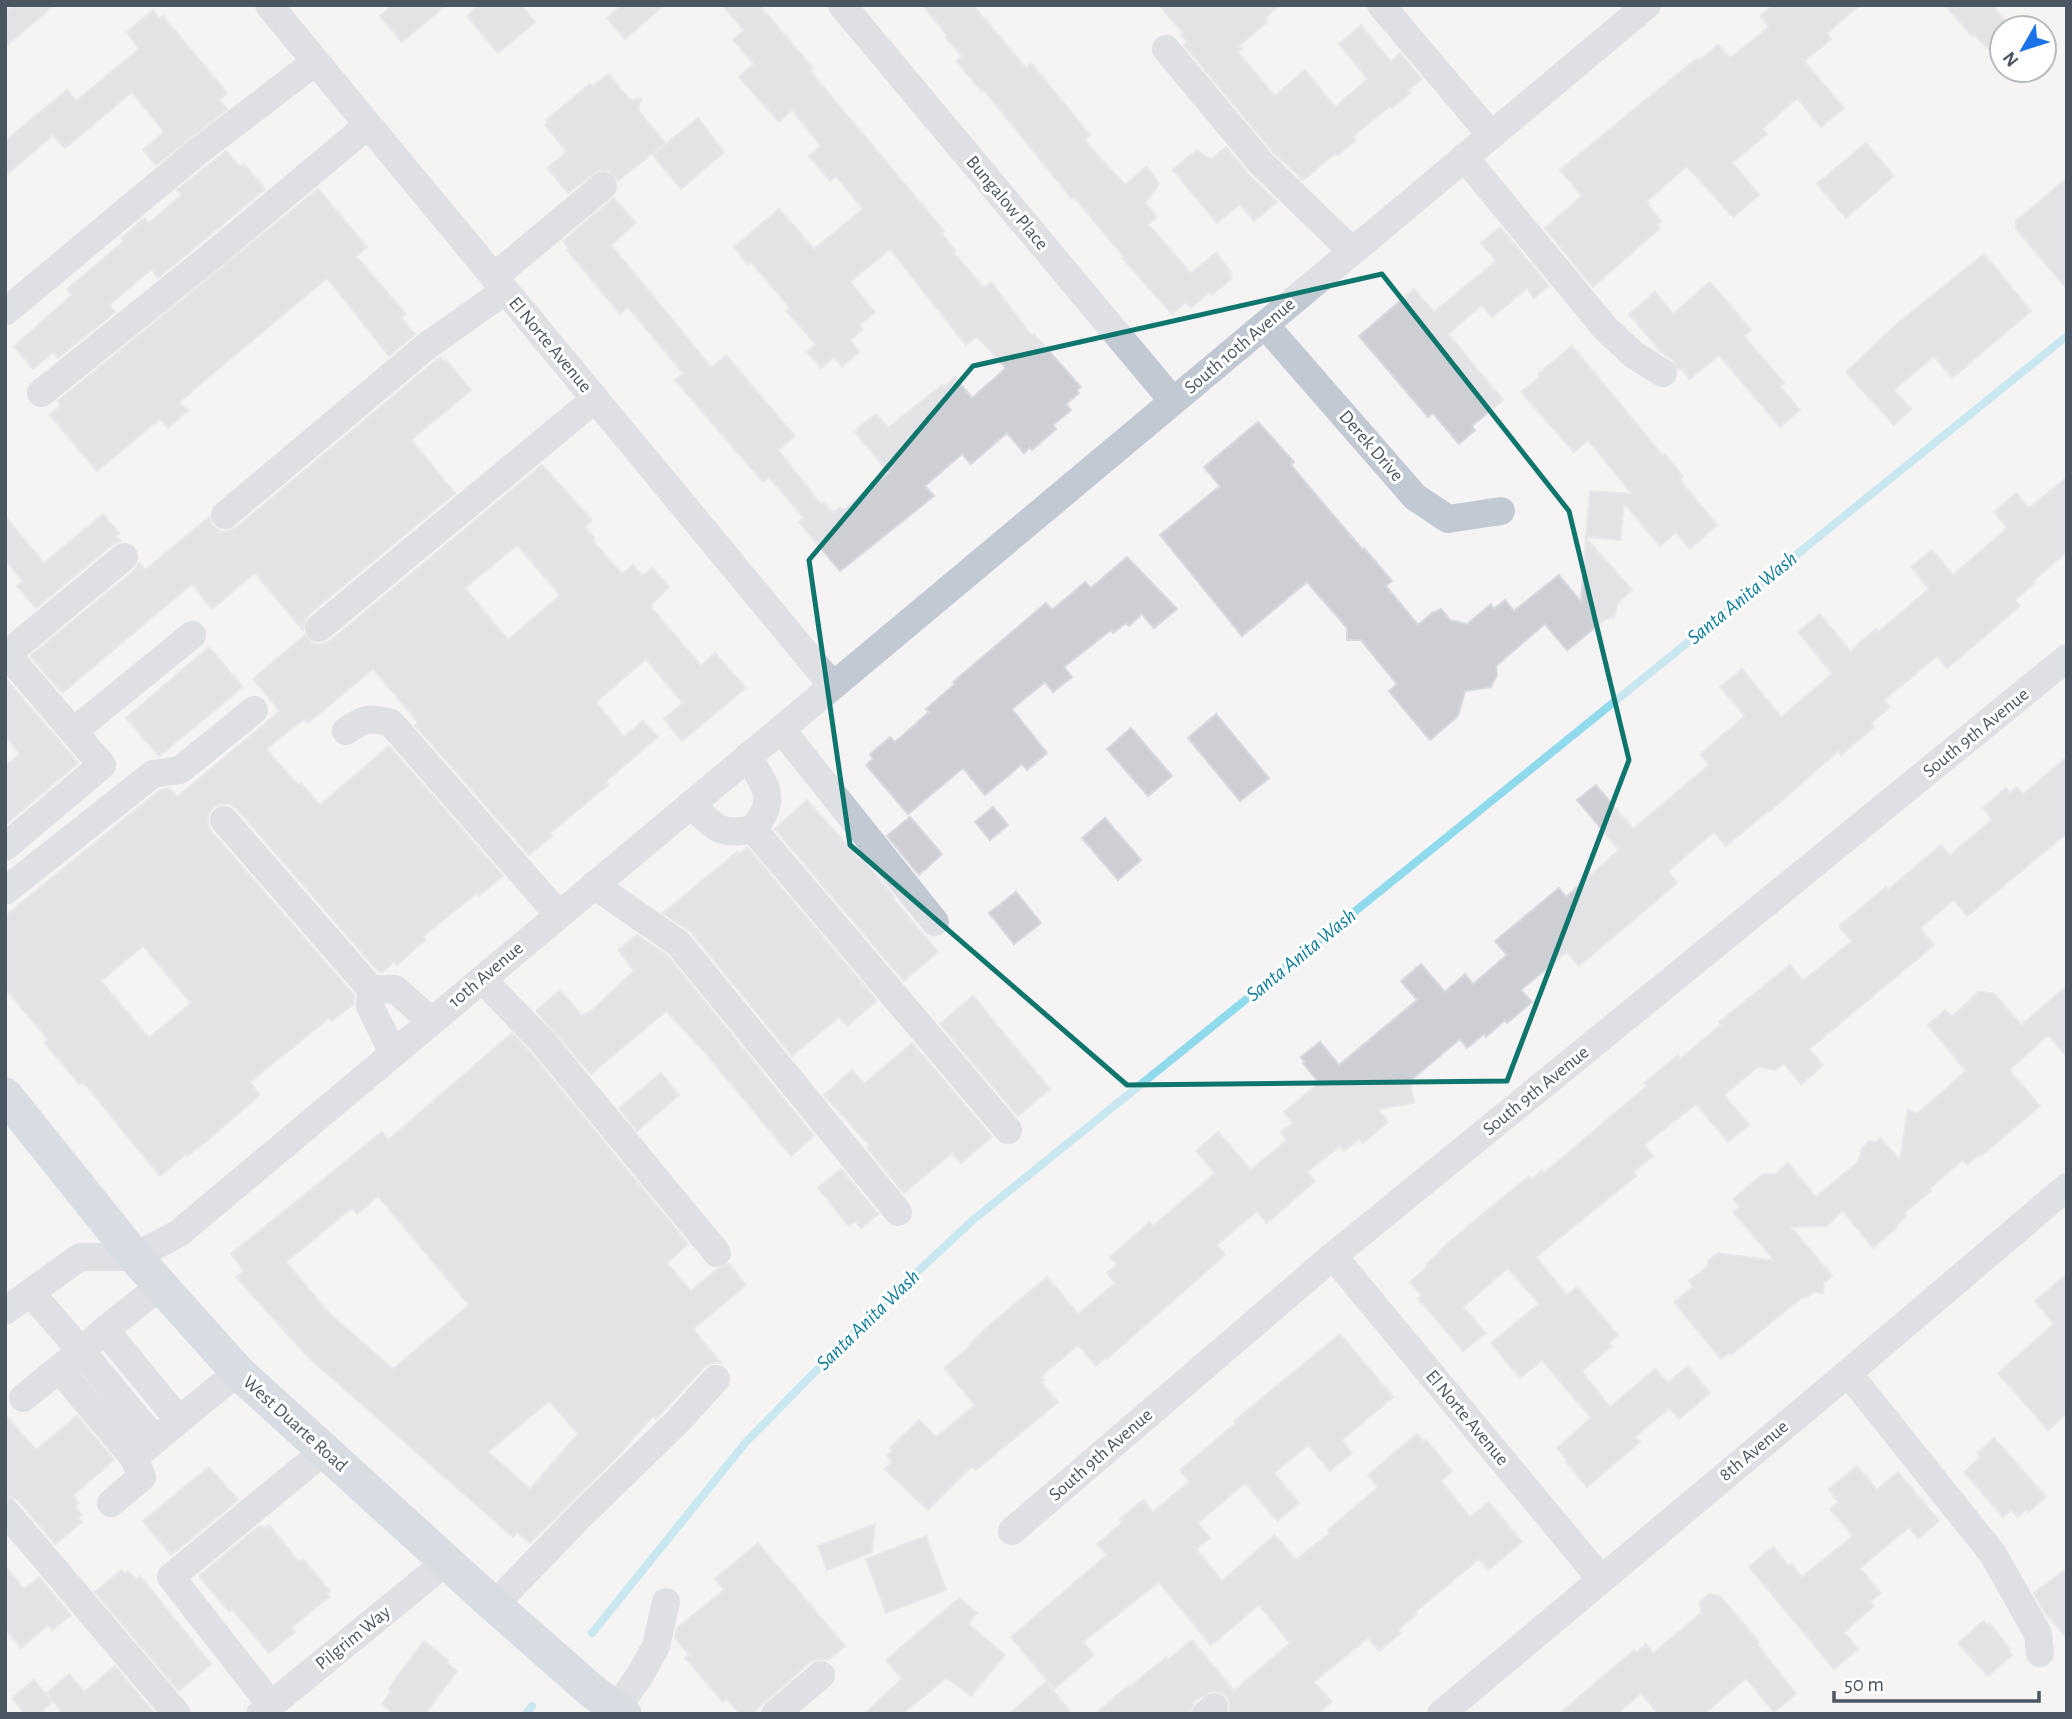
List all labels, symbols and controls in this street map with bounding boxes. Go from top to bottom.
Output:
north arrow [1988,14,2058,84]
text: N [1999,48,2022,70]
street label: Bungalow Place [962,152,1052,254]
street label: El Norte Avenue [505,294,595,396]
street label: South 10th Avenue [1181,294,1299,398]
street label: Derek Drive [1335,407,1407,485]
water label: Santa Anita Wash [1683,548,1801,648]
street label: South 9th Avenue [1919,685,2033,781]
water label: Santa Anita Wash [1242,905,1360,1005]
street label: 10th Avenue [445,938,527,1012]
street label: South 9th Avenue [1479,1043,1593,1139]
water label: Santa Anita Wash [812,1266,924,1374]
street label: El Norte Avenue [1422,1367,1512,1469]
street label: West Duarte Road [239,1372,351,1476]
street label: South 9th Avenue [1046,1405,1156,1505]
street label: 8th Avenue [1716,1417,1792,1485]
street label: Pilgrim Way [312,1602,394,1674]
scale bar [1834,1660,2039,1704]
text: 50 m [1844,1674,1884,1695]

